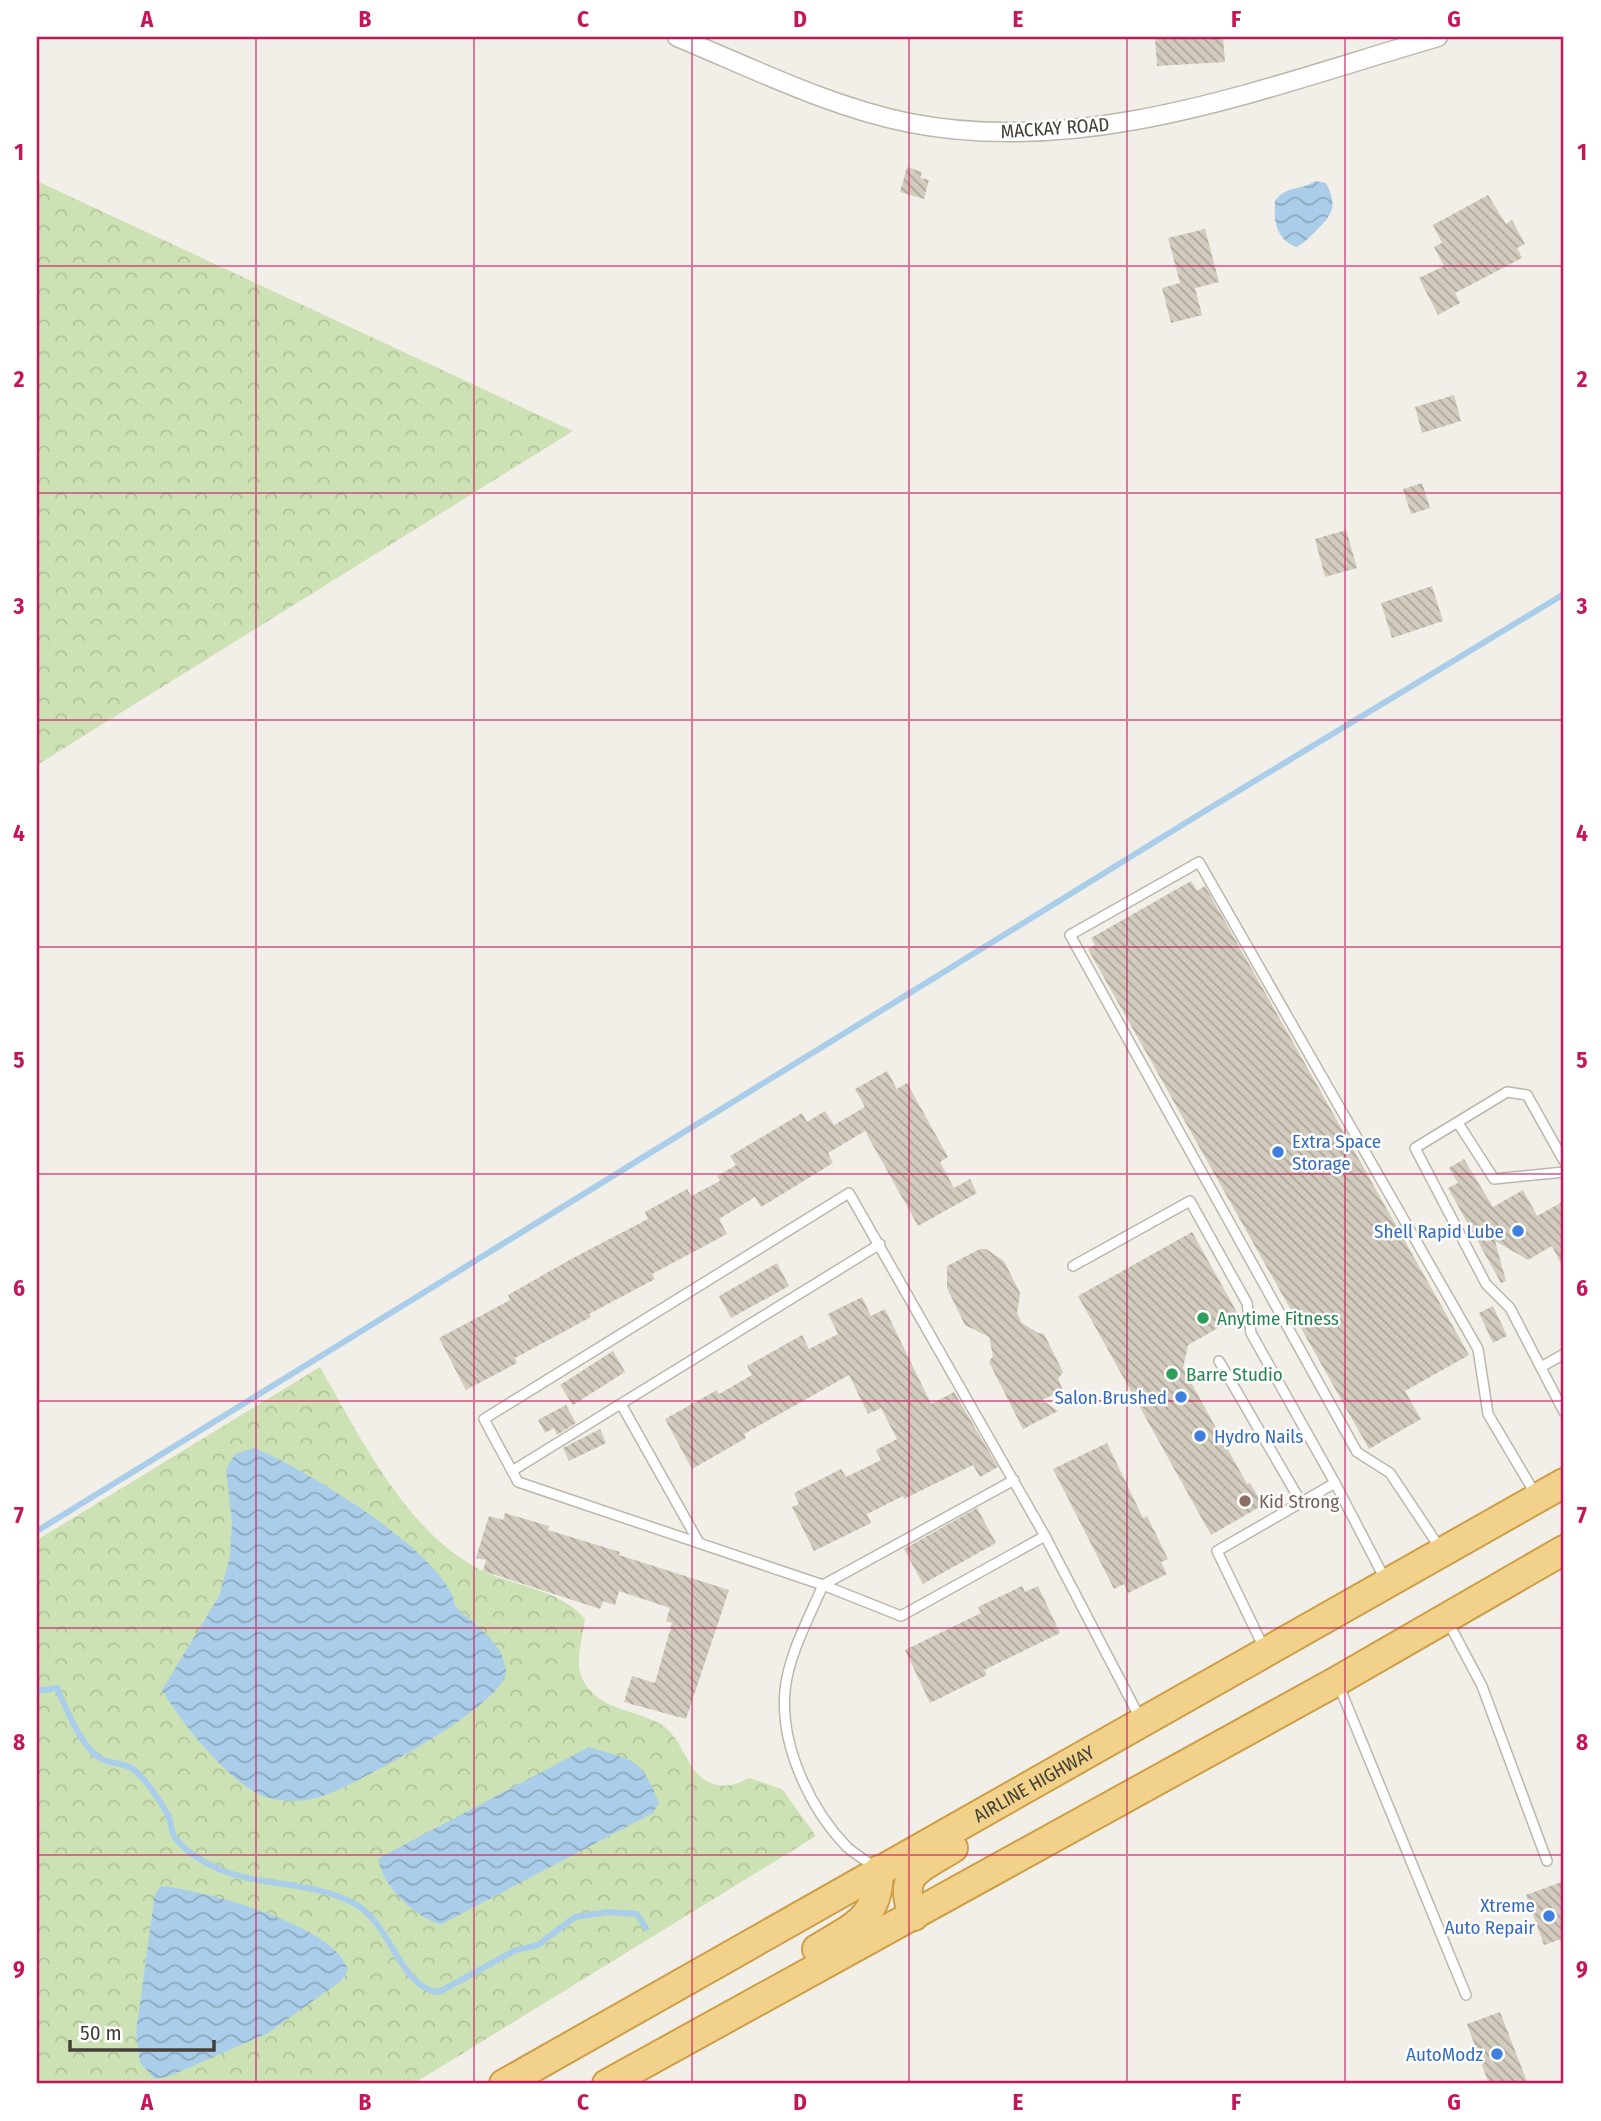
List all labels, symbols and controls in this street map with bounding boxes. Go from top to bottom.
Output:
text: A [140,5,154,33]
text: B [359,5,372,33]
text: C [577,5,589,33]
text: D [793,5,807,33]
text: E [1013,5,1024,33]
text: F [1231,5,1241,33]
text: G [1447,5,1461,33]
street label: MACKAY ROAD [1000,113,1110,143]
text: 1 [14,138,24,166]
text: 1 [1577,138,1587,166]
text: 2 [13,365,25,393]
text: 2 [1576,365,1588,393]
text: 3 [13,592,25,620]
text: 3 [1576,592,1588,620]
text: 4 [13,819,25,847]
text: 4 [1576,819,1588,847]
text: 5 [13,1046,25,1074]
text: 5 [1576,1046,1588,1074]
place label: Extra Space Storage [1292,1130,1381,1175]
marker: Extra Space Storage [1270,1144,1286,1160]
place label: Shell Rapid Lube [1374,1220,1504,1243]
marker: Shell Rapid Lube [1510,1223,1526,1239]
text: 6 [13,1274,25,1302]
text: 6 [1576,1274,1588,1302]
place label: Anytime Fitness [1217,1307,1339,1330]
marker: Anytime Fitness [1195,1310,1211,1326]
place label: Barre Studio [1186,1363,1283,1386]
marker: Barre Studio [1164,1366,1180,1382]
place label: Salon Brushed [1054,1386,1167,1409]
marker: Salon Brushed [1173,1389,1189,1405]
place label: Hydro Nails [1214,1425,1303,1448]
marker: Hydro Nails [1192,1428,1208,1444]
place label: Kid Strong [1259,1490,1339,1513]
marker: Kid Strong [1237,1493,1253,1509]
text: 7 [14,1501,24,1529]
text: 7 [1577,1501,1587,1529]
text: 8 [13,1728,25,1756]
text: 8 [1576,1728,1588,1756]
street label: AIRLINE HIGHWAY [969,1740,1099,1827]
place label: Xtreme Auto Repair [1445,1894,1535,1939]
marker: Xtreme Auto Repair [1541,1908,1557,1924]
text: 9 [13,1955,25,1983]
text: 9 [1576,1955,1588,1983]
scale bar [70,2009,214,2053]
text: 50 m [80,2020,122,2046]
place label: AutoModz [1406,2043,1483,2066]
marker: AutoModz [1489,2046,1505,2062]
text: A [140,2088,154,2116]
text: B [359,2088,372,2116]
text: C [577,2088,589,2116]
text: D [793,2088,807,2116]
text: E [1013,2088,1024,2116]
text: F [1231,2088,1241,2116]
text: G [1447,2088,1461,2116]

